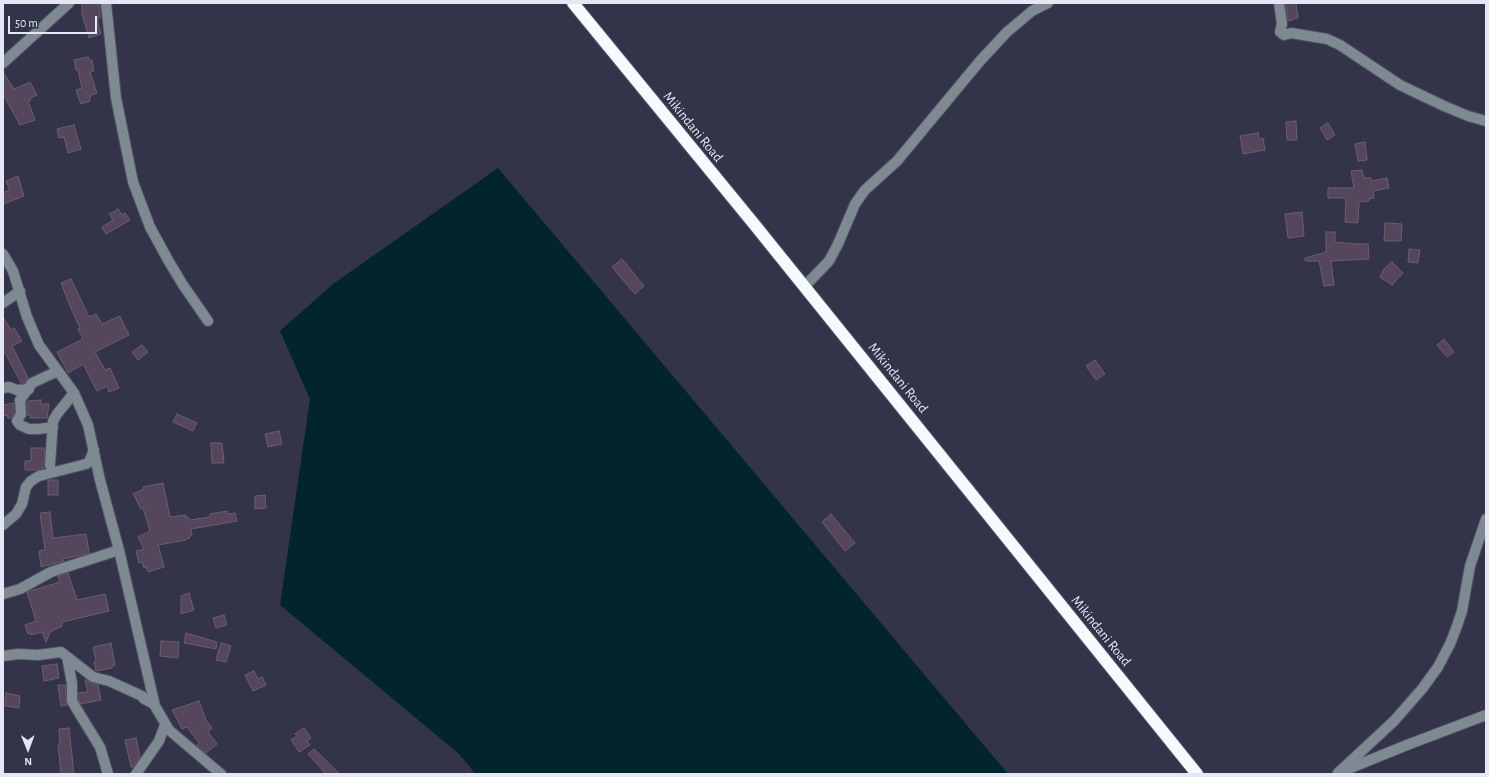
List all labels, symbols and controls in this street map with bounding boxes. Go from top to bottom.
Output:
scale bar [10,8,99,34]
text: 50 m [15,17,38,29]
street label: Mikindani Road [659,88,727,166]
street label: Mikindani Road [864,339,932,417]
street label: Mikindani Road [1067,592,1135,670]
north arrow [8,729,48,769]
text: N [24,756,32,767]

